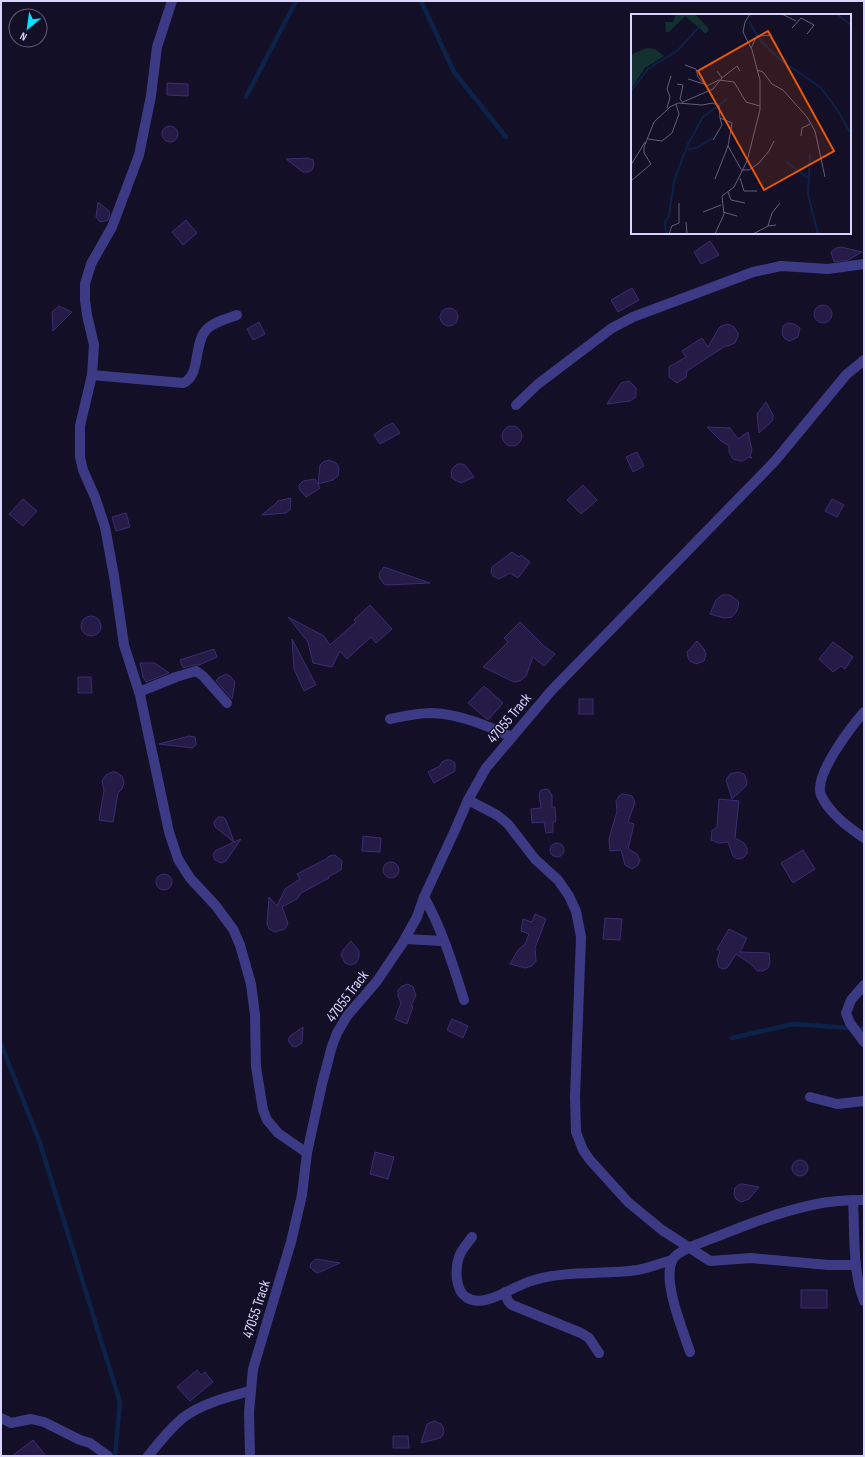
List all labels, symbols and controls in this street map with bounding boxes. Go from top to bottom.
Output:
north arrow [8,8,48,48]
inset map [631,14,851,234]
text: N [18,29,29,43]
street label: 47055 Track [483,689,536,747]
street label: 47055 Track [322,967,373,1026]
street label: 47055 Track [238,1278,275,1341]

